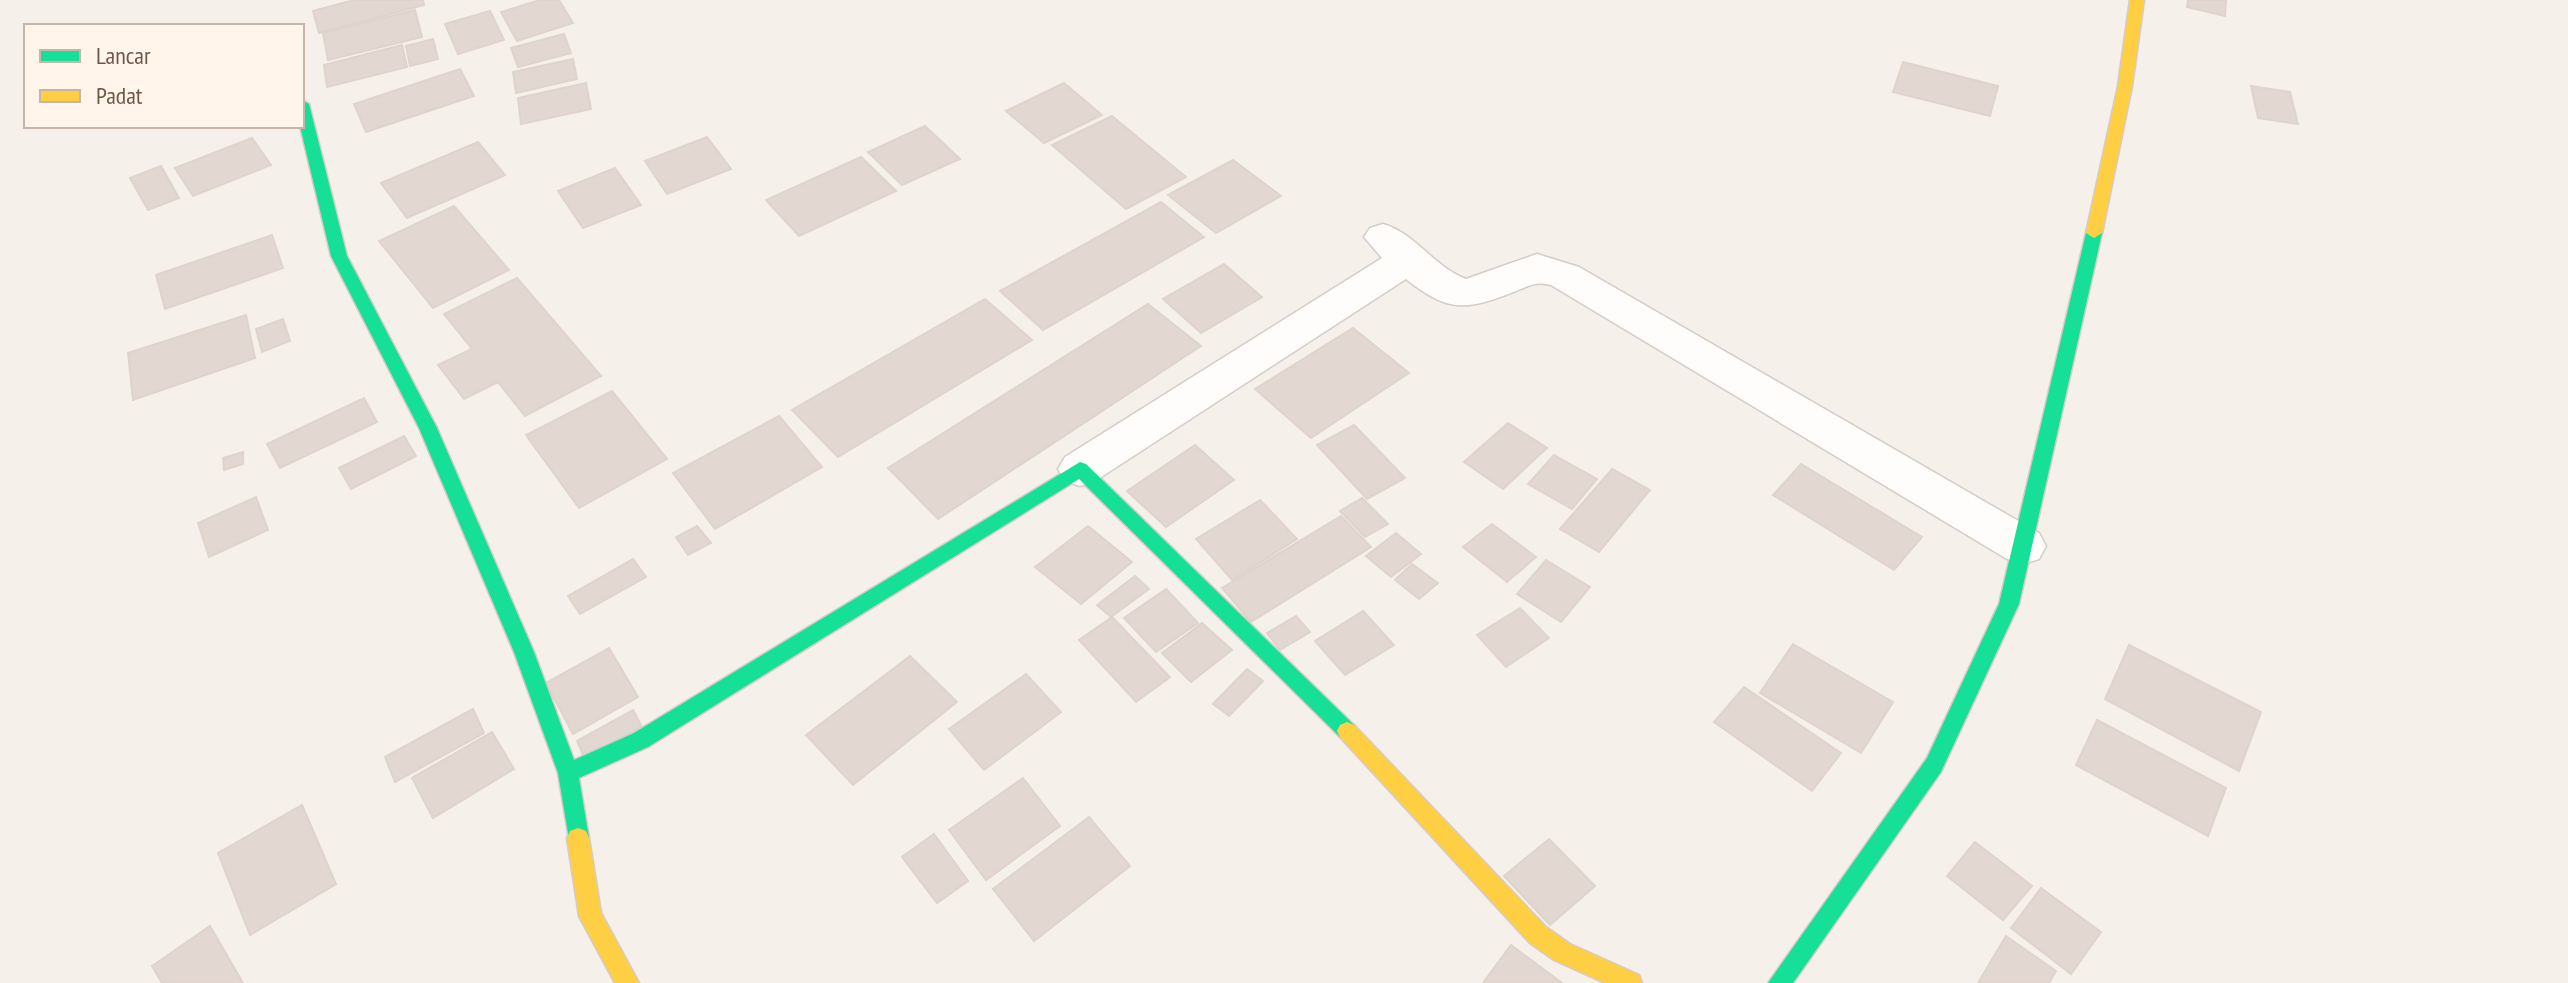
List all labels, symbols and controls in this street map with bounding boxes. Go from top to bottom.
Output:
legend [24,24,304,128]
text: Lancar [96,40,151,71]
text: Padat [96,80,143,111]

